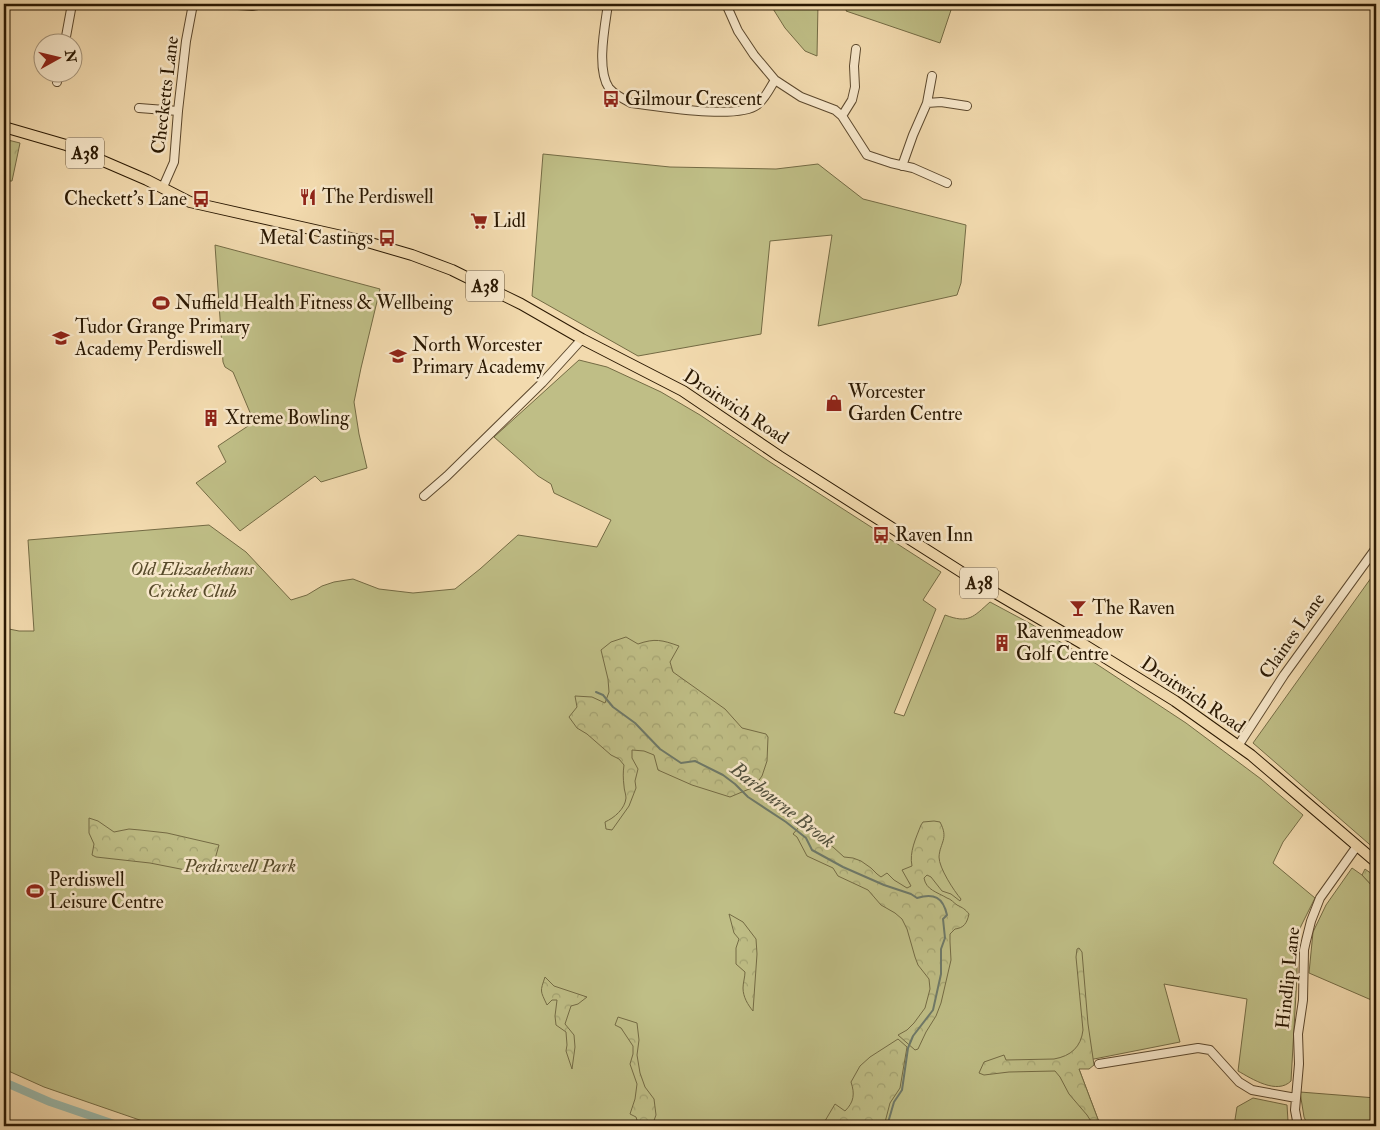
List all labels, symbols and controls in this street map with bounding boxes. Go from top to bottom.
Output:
north arrow [32,32,82,82]
street label: Checketts Lane [146,35,184,155]
text: N [61,48,80,64]
place label: Gilmour Crescent [625,87,762,111]
bus stop icon: Gilmour Crescent [601,89,621,109]
road number: A38 [66,138,104,168]
place label: The Perdiswell [322,185,434,209]
place label: Checkett's Lane [64,187,187,211]
restaurant icon: The Perdiswell [298,187,318,207]
bus stop icon: Checkett's Lane [191,189,211,209]
place label: Lidl [493,209,526,233]
supermarket icon: Lidl [469,211,489,231]
place label: Metal Castings [259,226,373,250]
bus stop icon: Metal Castings [377,228,397,248]
road number: A38 [466,270,504,302]
place label: Nuffield Health Fitness & Wellbeing [175,291,454,315]
sports icon: Nuffield Health Fitness & Wellbeing [151,293,171,313]
place label: Tudor Grange Primary Academy Perdiswell [74,315,250,361]
school or university icon: Tudor Grange Primary Academy Perdiswell [51,328,71,348]
place label: North Worcester Primary Academy [412,333,545,379]
school or university icon: North Worcester Primary Academy [388,346,408,366]
street label: Droitwich Road [679,364,794,450]
place label: Worcester Garden Centre [847,380,963,426]
shop icon: Worcester Garden Centre [824,393,844,413]
place label: Xtreme Bowling [225,406,350,430]
building icon: Xtreme Bowling [201,408,221,428]
place label: Raven Inn [895,523,973,547]
bus stop icon: Raven Inn [871,525,891,545]
park label: Old Elizabethans Cricket Club [130,557,254,603]
road number: A38 [960,568,998,598]
street label: Claines Lane [1254,588,1330,684]
place label: The Raven [1092,596,1175,620]
bar icon: The Raven [1068,598,1088,618]
place label: Ravenmeadow Golf Centre [1016,620,1124,666]
building icon: Ravenmeadow Golf Centre [992,633,1012,653]
street label: Droitwich Road [1136,651,1250,739]
water label: Barbourne Brook [725,756,840,854]
park label: Perdiswell Park [183,854,296,878]
place label: Perdiswell Leisure Centre [49,868,164,914]
sports icon: Perdiswell Leisure Centre [25,881,45,901]
street label: Hindlip Lane [1271,926,1306,1030]

